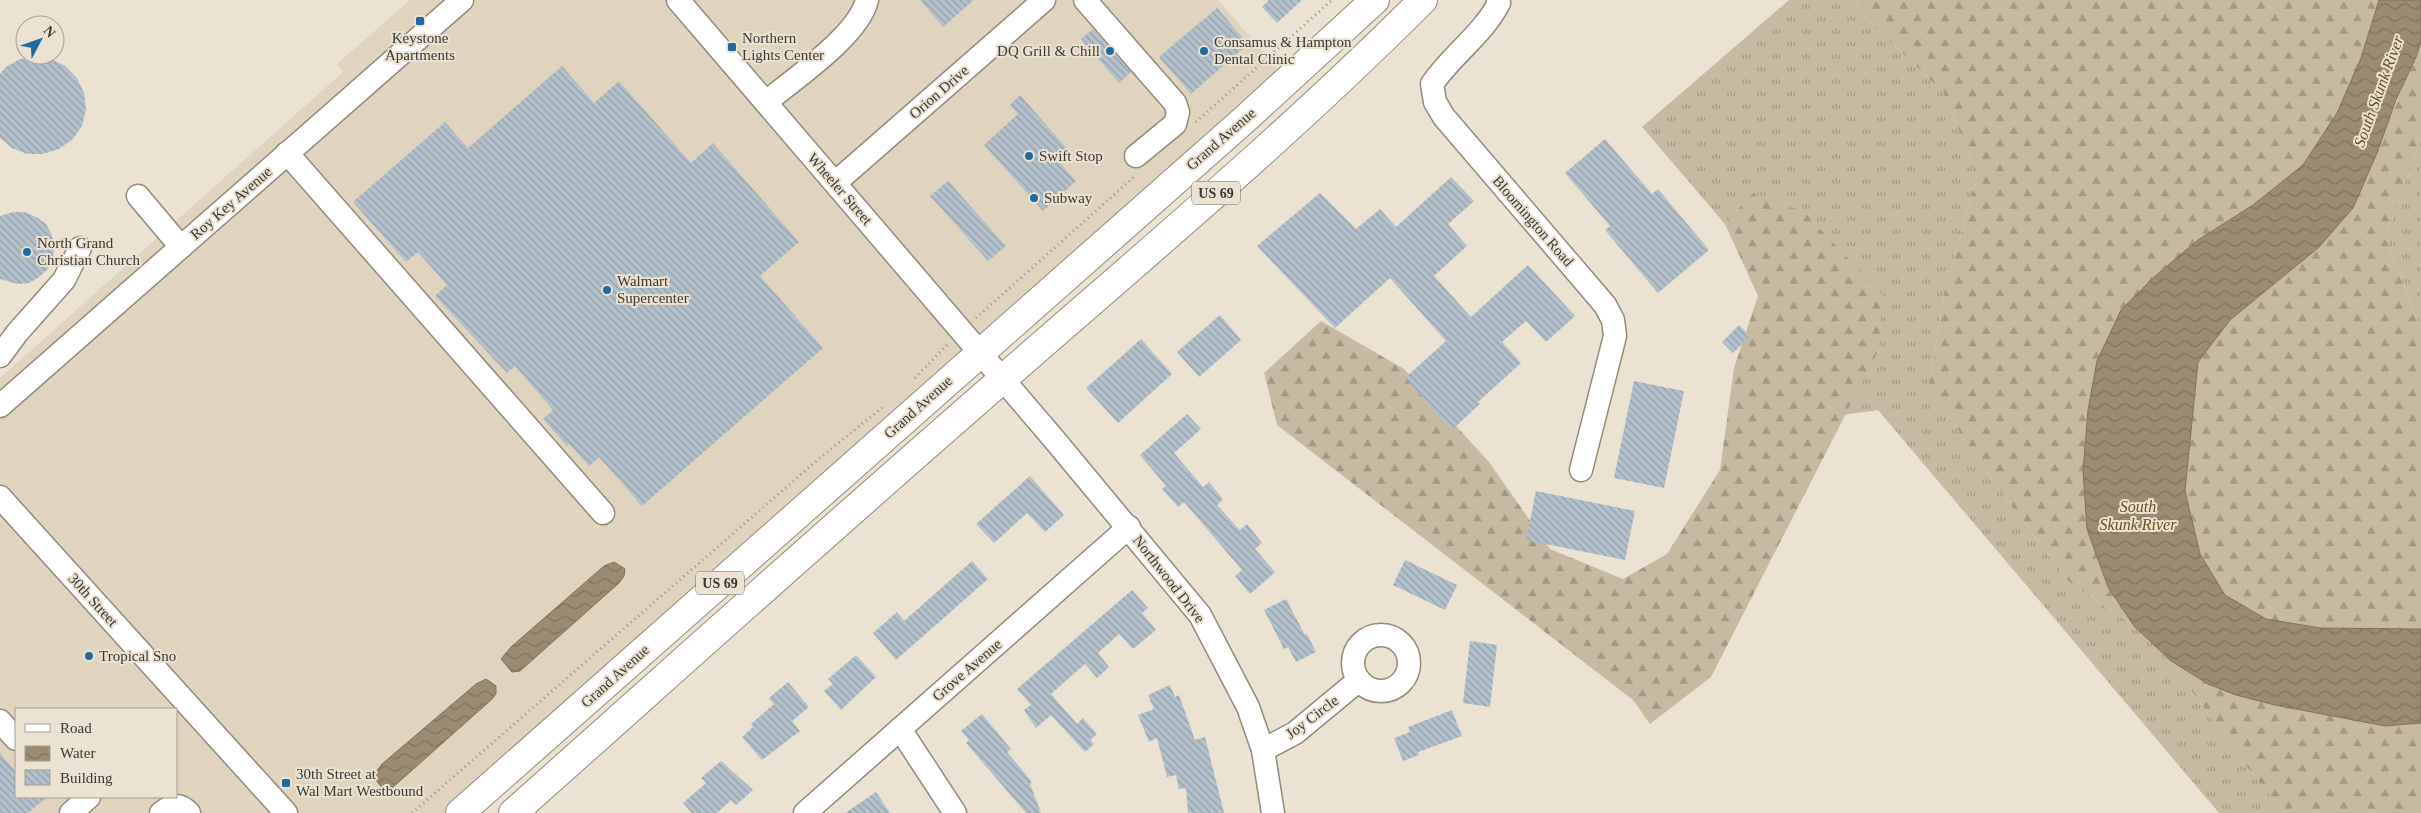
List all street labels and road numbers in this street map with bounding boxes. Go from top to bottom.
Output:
street label: Orion Drive [906,62,972,122]
street label: Grand Avenue [1183,105,1259,173]
street label: Wheeler Street [805,150,876,229]
street label: Roy Key Avenue [187,163,275,243]
street label: Bloomington Road [1489,173,1577,270]
road number: US 69 [1192,182,1240,204]
street label: Grand Avenue [881,372,956,442]
street label: Northwood Drive [1130,532,1208,626]
street label: 30th Street [65,570,121,630]
road number: US 69 [696,572,744,594]
street label: Grove Avenue [929,636,1005,704]
street label: Grand Avenue [578,641,653,711]
street label: Joy Circle [1283,692,1342,742]

